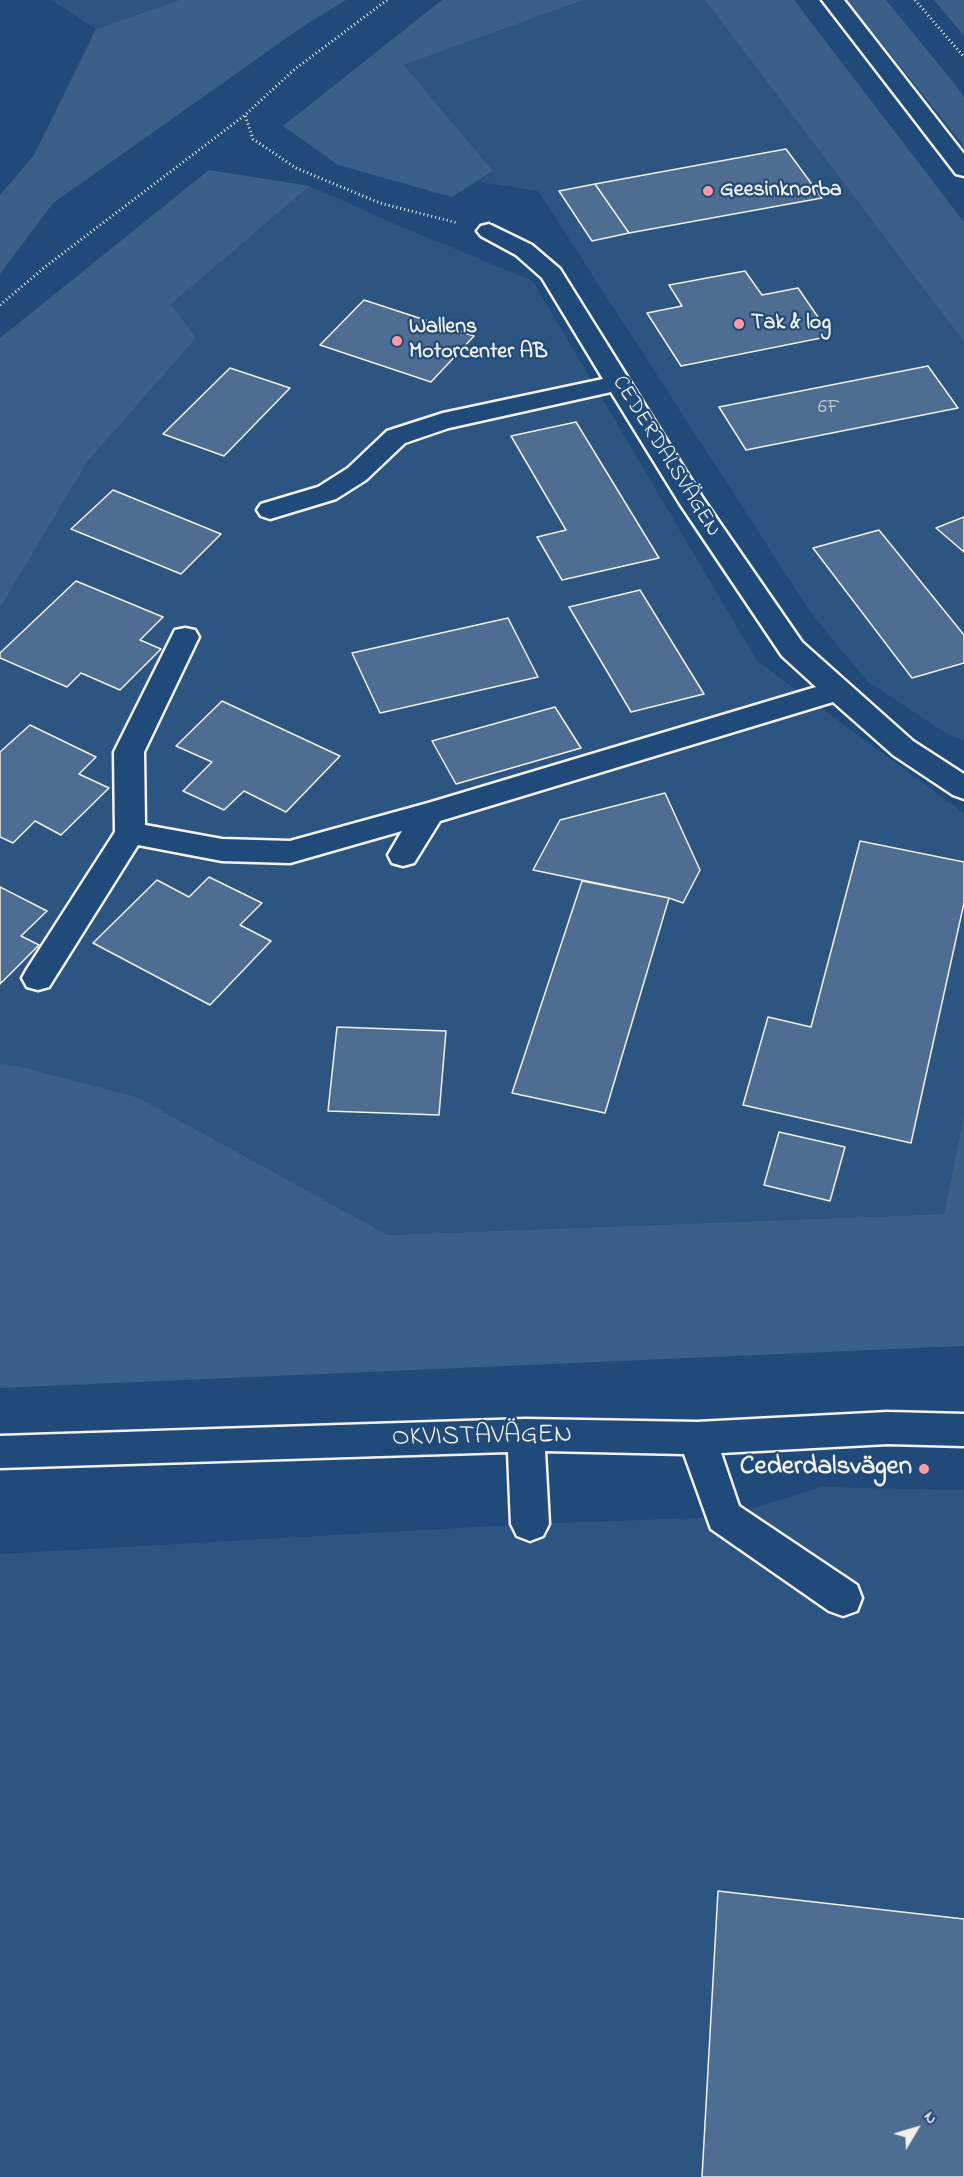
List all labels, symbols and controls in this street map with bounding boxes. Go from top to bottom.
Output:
place label: Geesinknorba [720,178,842,204]
marker: Geesinknorba [701,184,715,198]
place label: Tak & log [751,311,831,337]
place label: Wallens Motorcenter AB [409,315,548,366]
marker: Tak & log [732,317,746,331]
marker: Wallens Motorcenter AB [390,334,404,348]
street label: CEDERDALSVÄGEN [605,372,725,542]
house number: 6F [818,397,840,421]
street label: OKVISTAVÄGEN [392,1420,572,1456]
place label: Cederdalsvägen [740,1453,912,1485]
marker: Cederdalsvägen [917,1462,931,1476]
north arrow [886,2099,946,2159]
text: N [917,2106,943,2130]

